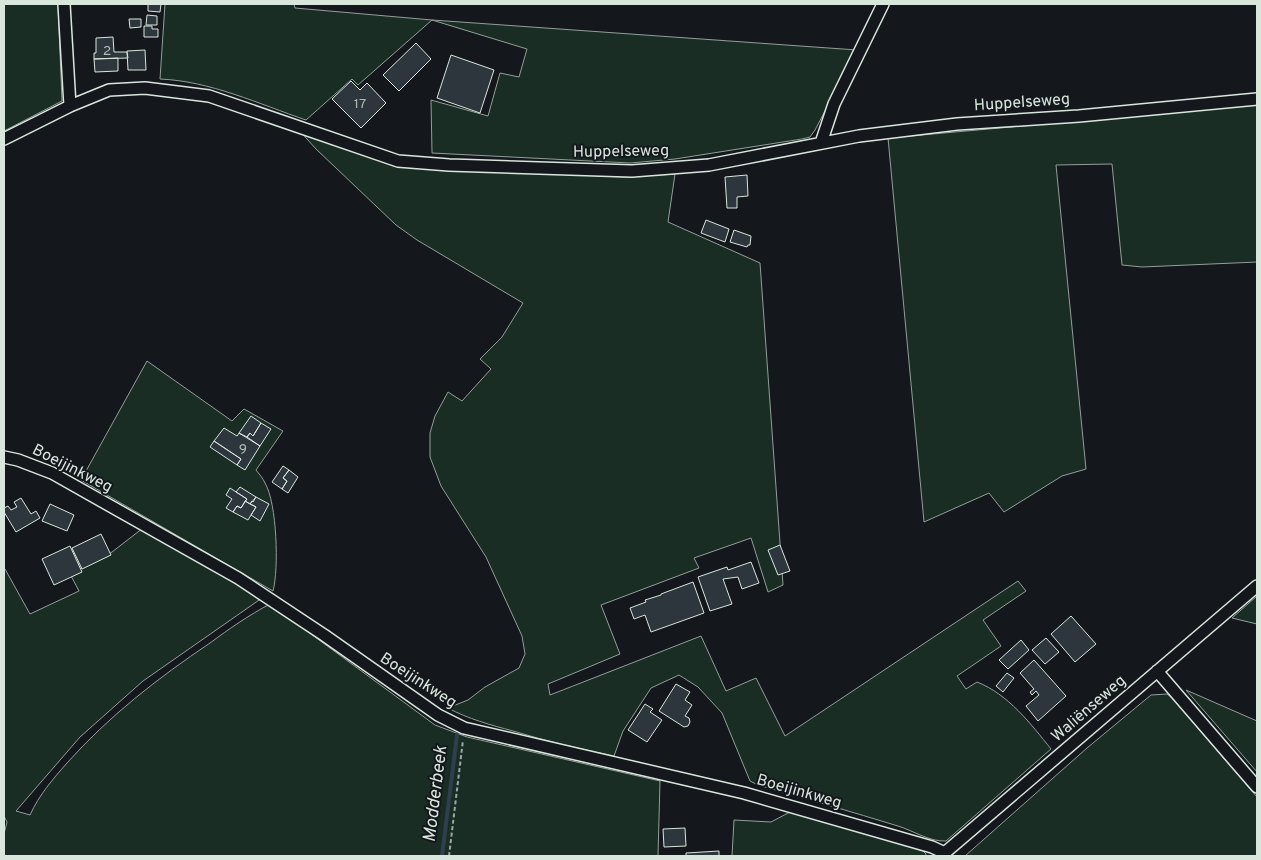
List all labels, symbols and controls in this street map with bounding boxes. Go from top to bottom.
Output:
house number: 2 [103,43,111,60]
street label: Huppelseweg [973,90,1071,116]
house number: 17 [354,96,366,113]
street label: Huppelseweg [573,141,669,163]
street label: Boeijinkweg [28,440,116,498]
house number: 9 [239,441,247,458]
street label: Boeijinkweg [376,649,460,713]
street label: Waliënseweg [1048,671,1130,747]
water label: Modderbeek [419,744,453,844]
street label: Boeijinkweg [754,770,844,814]

